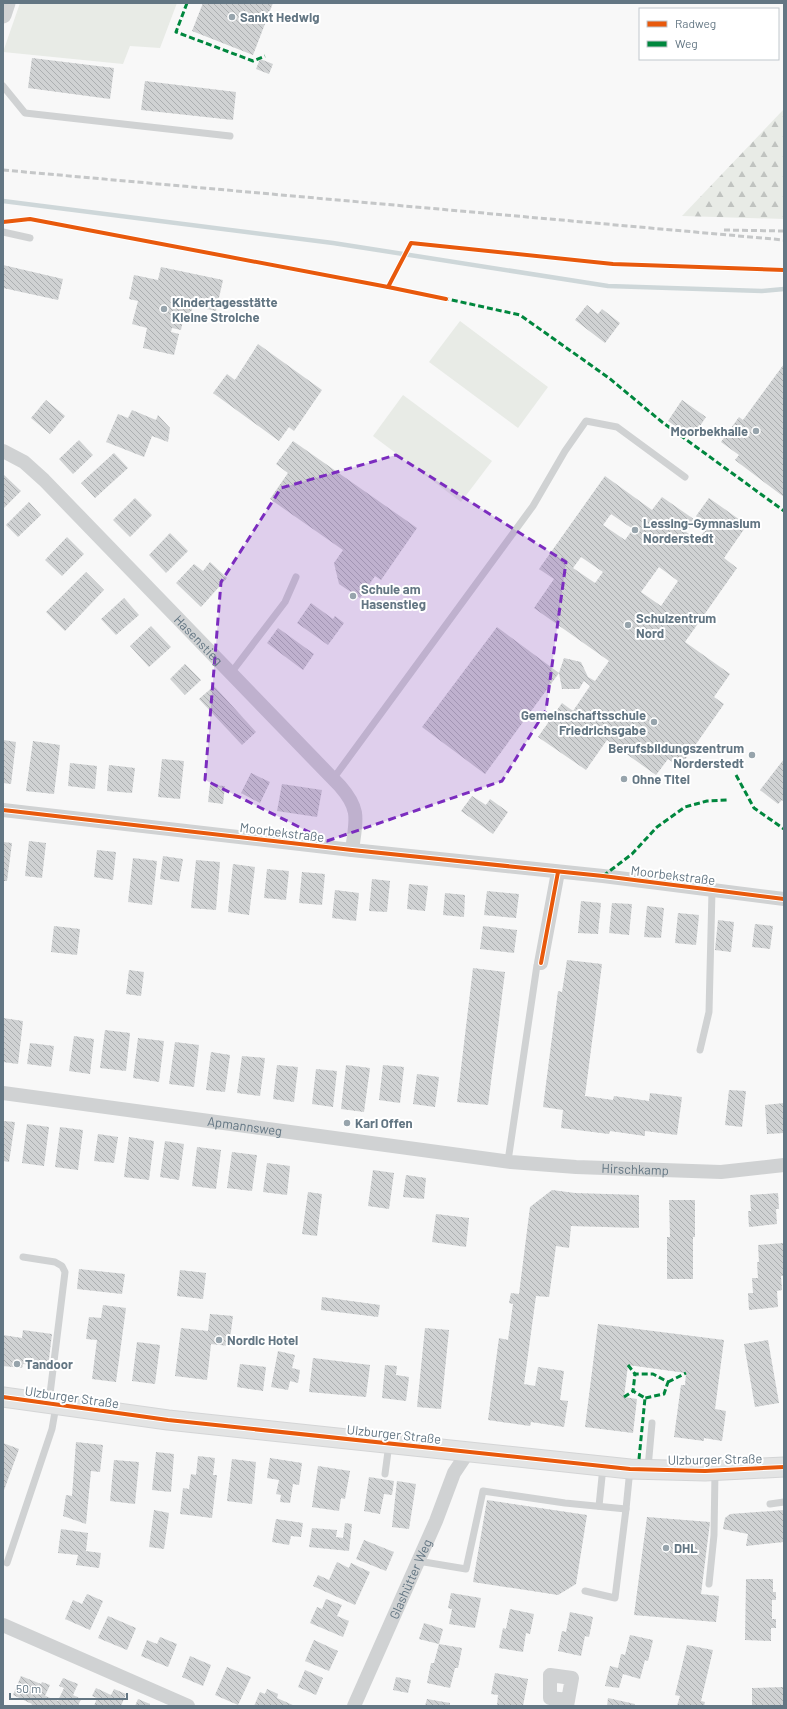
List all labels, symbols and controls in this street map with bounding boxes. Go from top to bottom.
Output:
legend [639,8,779,60]
place label: Sankt Hedwig [240,9,319,25]
marker: Sankt Hedwig [227,12,237,22]
text: Radweg [675,16,716,30]
text: Weg [675,36,698,50]
place label: Kindertagesstätte Kleine Strolche [172,294,278,325]
marker: Kindertagesstätte Kleine Strolche [159,304,169,314]
place label: Moorbekhalle [670,423,748,439]
marker: Moorbekhalle [751,426,761,436]
place label: Lessing-Gymnasium Norderstedt [643,515,761,546]
marker: Lessing-Gymnasium Norderstedt [630,525,640,535]
place label: Schule am Hasenstieg [361,581,426,612]
marker: Schule am Hasenstieg [348,591,358,601]
place label: Schulzentrum Nord [636,610,716,641]
street label: Hasenstieg [171,611,227,668]
marker: Schulzentrum Nord [623,620,633,630]
place label: Gemeinschaftsschule Friedrichsgabe [521,707,646,738]
marker: Gemeinschaftsschule Friedrichsgabe [649,717,659,727]
place label: Berufsbildungszentrum Norderstedt [608,740,744,771]
marker: Berufsbildungszentrum Norderstedt [747,750,757,760]
place label: Ohne Titel [632,771,690,787]
marker: Ohne Titel [619,774,629,784]
street label: Moorbekstraße [239,819,325,845]
street label: Moorbekstraße [630,862,716,888]
street label: Apmannsweg [206,1113,283,1139]
place label: Karl Offen [355,1115,413,1131]
marker: Karl Offen [342,1118,352,1128]
street label: Hirschkamp [601,1160,669,1178]
place label: Nordic Hotel [227,1332,298,1348]
marker: Nordic Hotel [214,1335,224,1345]
place label: Tandoor [25,1356,73,1372]
marker: Tandoor [12,1359,22,1369]
street label: Ulzburger Straße [24,1382,120,1412]
street label: Ulzburger Straße [346,1421,442,1447]
street label: Ulzburger Straße [667,1450,763,1468]
street label: Glashütter Weg [386,1536,435,1622]
place label: DHL [674,1540,698,1556]
marker: DHL [661,1543,671,1553]
scale bar [10,1675,127,1701]
text: 50 m [16,1681,41,1695]

